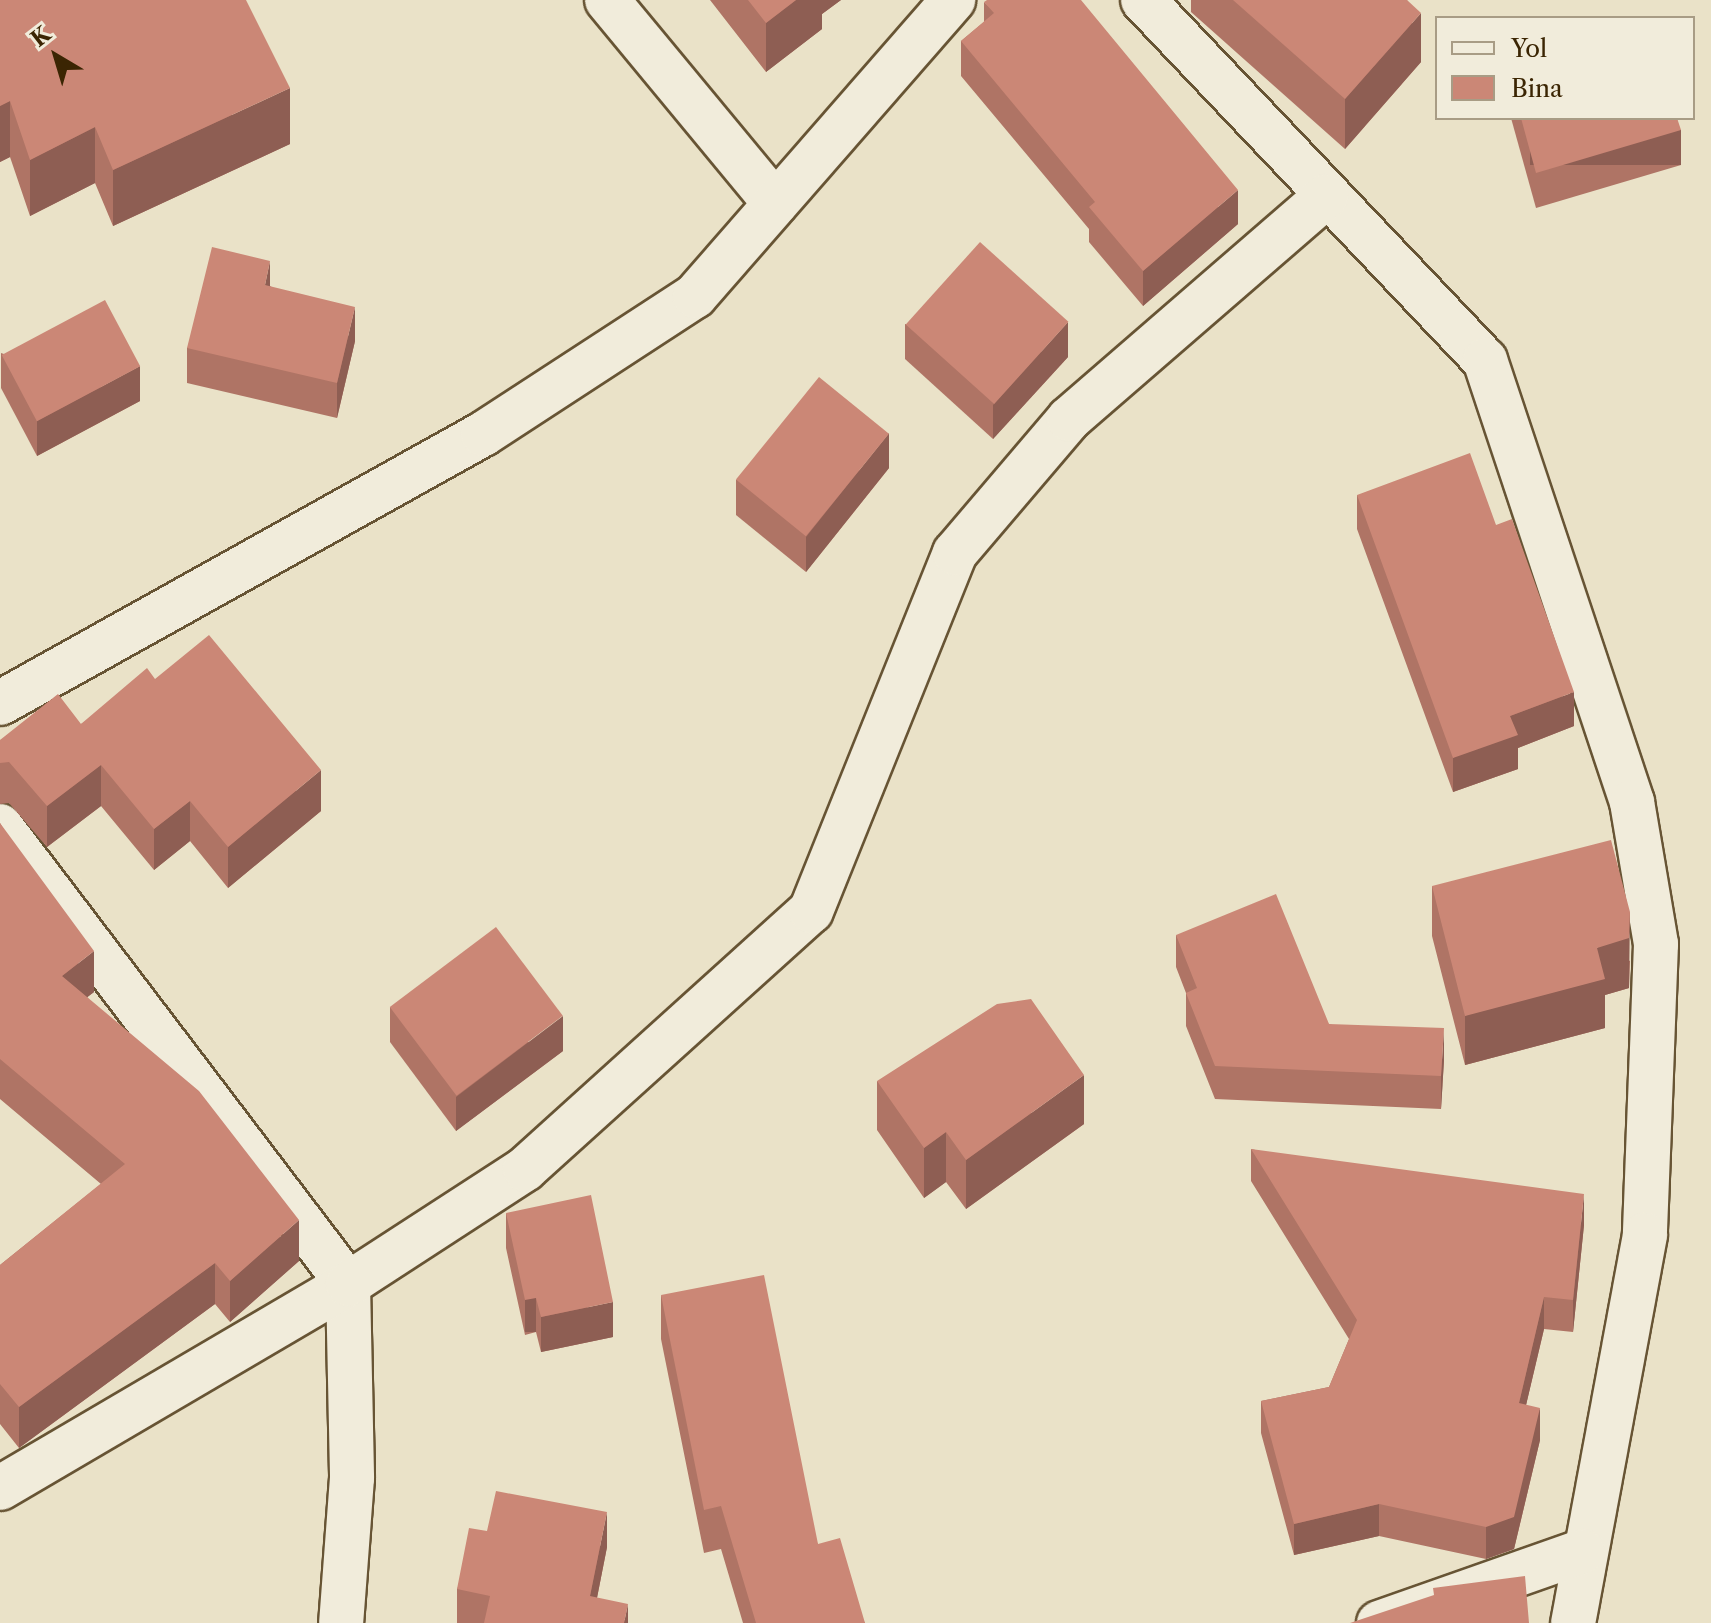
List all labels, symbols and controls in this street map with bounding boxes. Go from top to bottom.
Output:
north arrow [16,16,96,96]
legend [1435,16,1695,120]
text: K [26,21,56,53]
text: Yol [1511,34,1547,63]
text: Bina [1511,74,1563,103]

